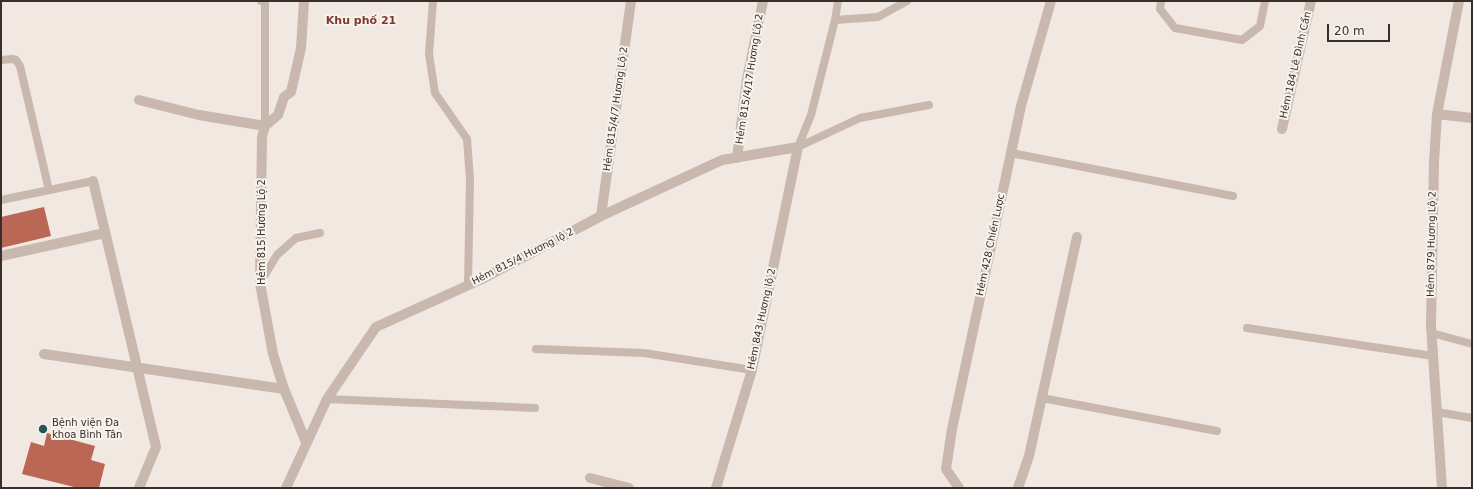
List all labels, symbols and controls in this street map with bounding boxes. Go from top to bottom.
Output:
street label: Hẻm 184 Lê Đình Cẩn [1278,10,1314,120]
street label: Hẻm 815/4/17 Hương Lộ 2 [734,13,766,145]
district label: Khu phố 21 [326,14,396,28]
scale bar [1329,16,1392,42]
text: 20 m [1334,24,1365,38]
street label: Hẻm 815/4/7 Hương Lộ 2 [601,46,631,172]
street label: Hẻm 815 Hương Lộ 2 [256,179,268,285]
street label: Hẻm 879 Hương Lộ 2 [1425,191,1439,297]
street label: Hẻm 428 Chiến Lược [974,193,1008,297]
street label: Hẻm 815/4 Hương lộ 2 [470,226,576,288]
street label: Hẻm 843 Hương lộ 2 [745,267,779,371]
place label: Bệnh viện Đa khoa Bình Tân [52,417,122,440]
marker: Bệnh viện Đa khoa Bình Tân [37,423,49,435]

